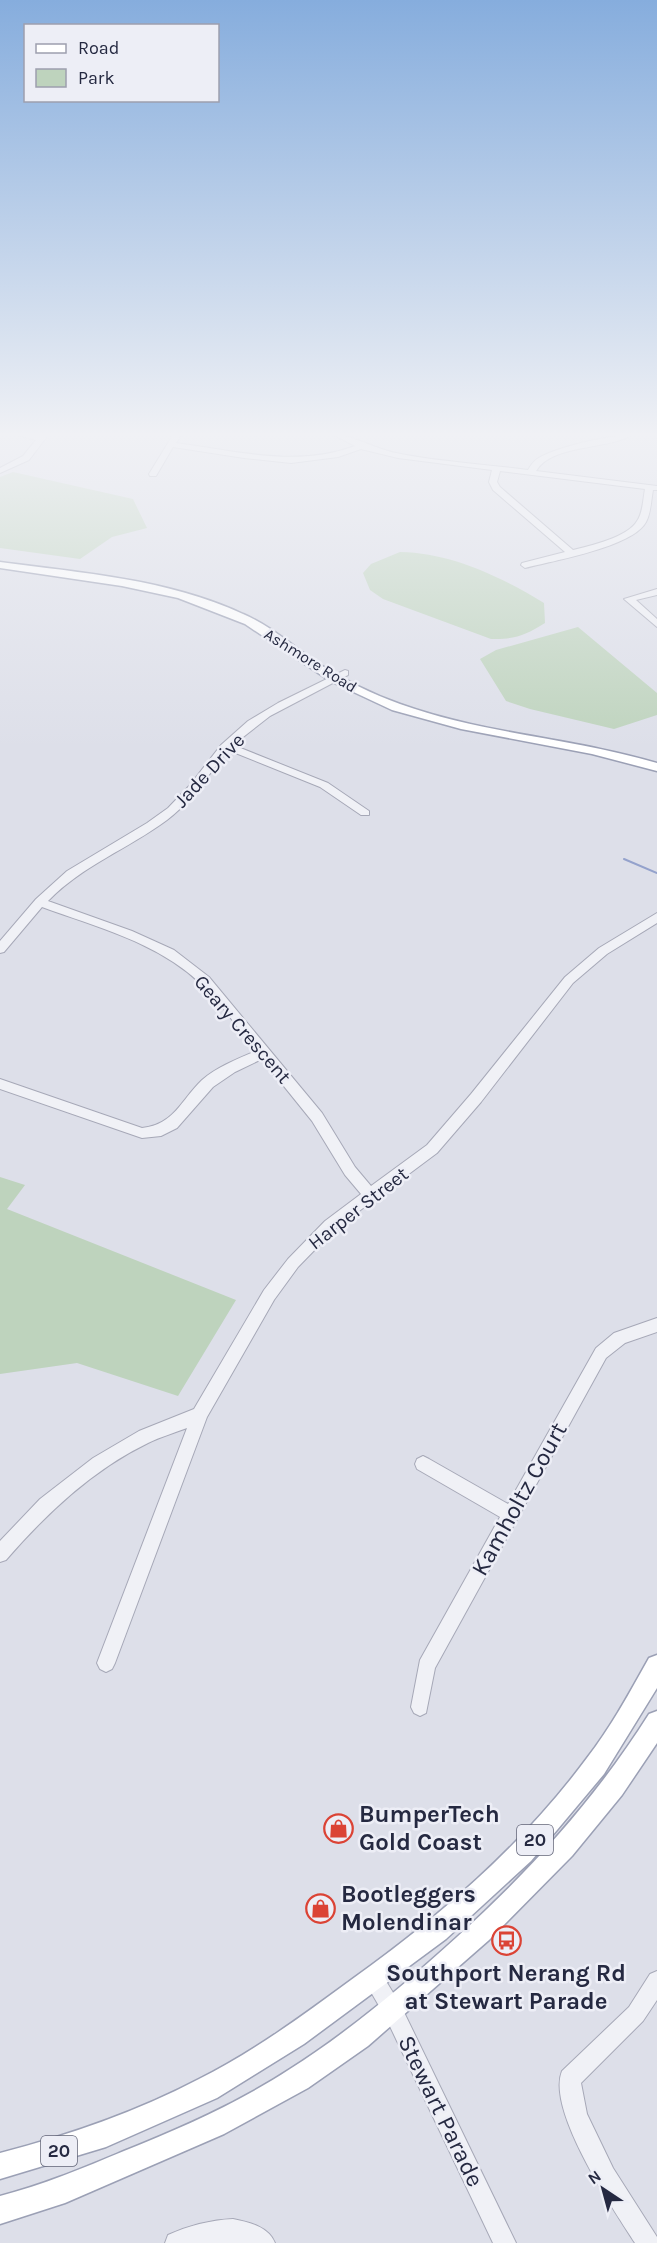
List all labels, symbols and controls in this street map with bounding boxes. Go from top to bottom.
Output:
legend [24,24,219,102]
text: Road [78,37,119,59]
text: Park [78,67,115,89]
street label: Ashmore Road [261,624,361,696]
street label: Jade Drive [169,729,249,812]
street label: Geary Crescent [189,970,296,1089]
street label: Harper Street [304,1162,413,1255]
street label: Kamholtz Court [465,1418,573,1580]
place label: BumperTech Gold Coast [359,1800,500,1856]
shop icon: BumperTech Gold Coast [322,1812,354,1844]
road number: 20 [517,1825,553,1855]
place label: Bootleggers Molendinar [341,1880,476,1936]
shop icon: Bootleggers Molendinar [304,1892,336,1924]
bus stop icon: Southport Nerang Rd at Stewart Parade [490,1924,522,1956]
place label: Southport Nerang Rd at Stewart Parade [386,1959,626,2015]
street label: Stewart Parade [392,2031,490,2191]
road number: 20 [41,2136,77,2166]
north arrow [573,2159,633,2219]
text: N [584,2166,605,2188]

